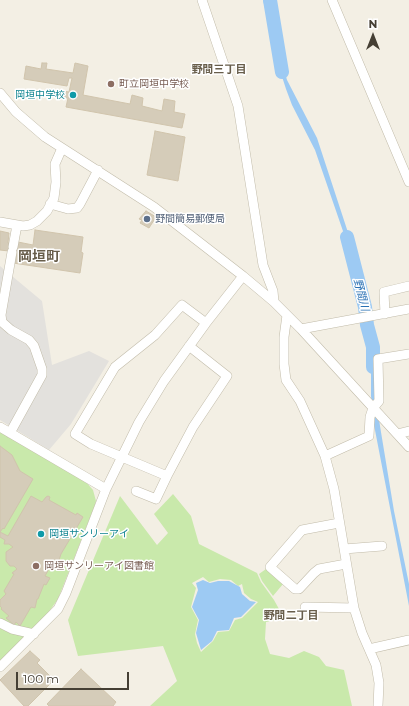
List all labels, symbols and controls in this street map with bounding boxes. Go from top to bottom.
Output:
north arrow [353,16,393,56]
text: N [369,17,377,31]
district label: 野間三丁目 [192,63,246,77]
place label: 町立岡垣中学校 [119,78,189,90]
marker: 町立岡垣中学校 [106,79,116,89]
place label: 岡垣中学校 [15,89,65,101]
marker: 岡垣中学校 [68,90,78,100]
place label: 野間簡易郵便局 [155,213,225,225]
marker: 野間簡易郵便局 [142,214,152,224]
district label: 岡垣町 [18,249,60,265]
water label: 野間川 [351,277,371,313]
place label: 岡垣サンリーアイ [49,528,129,540]
marker: 岡垣サンリーアイ [36,529,46,539]
place label: 岡垣サンリーアイ図書館 [44,560,154,572]
marker: 岡垣サンリーアイ図書館 [31,561,41,571]
district label: 野間二丁目 [264,609,318,623]
scale bar [18,664,131,690]
text: 100 m [23,671,59,686]

